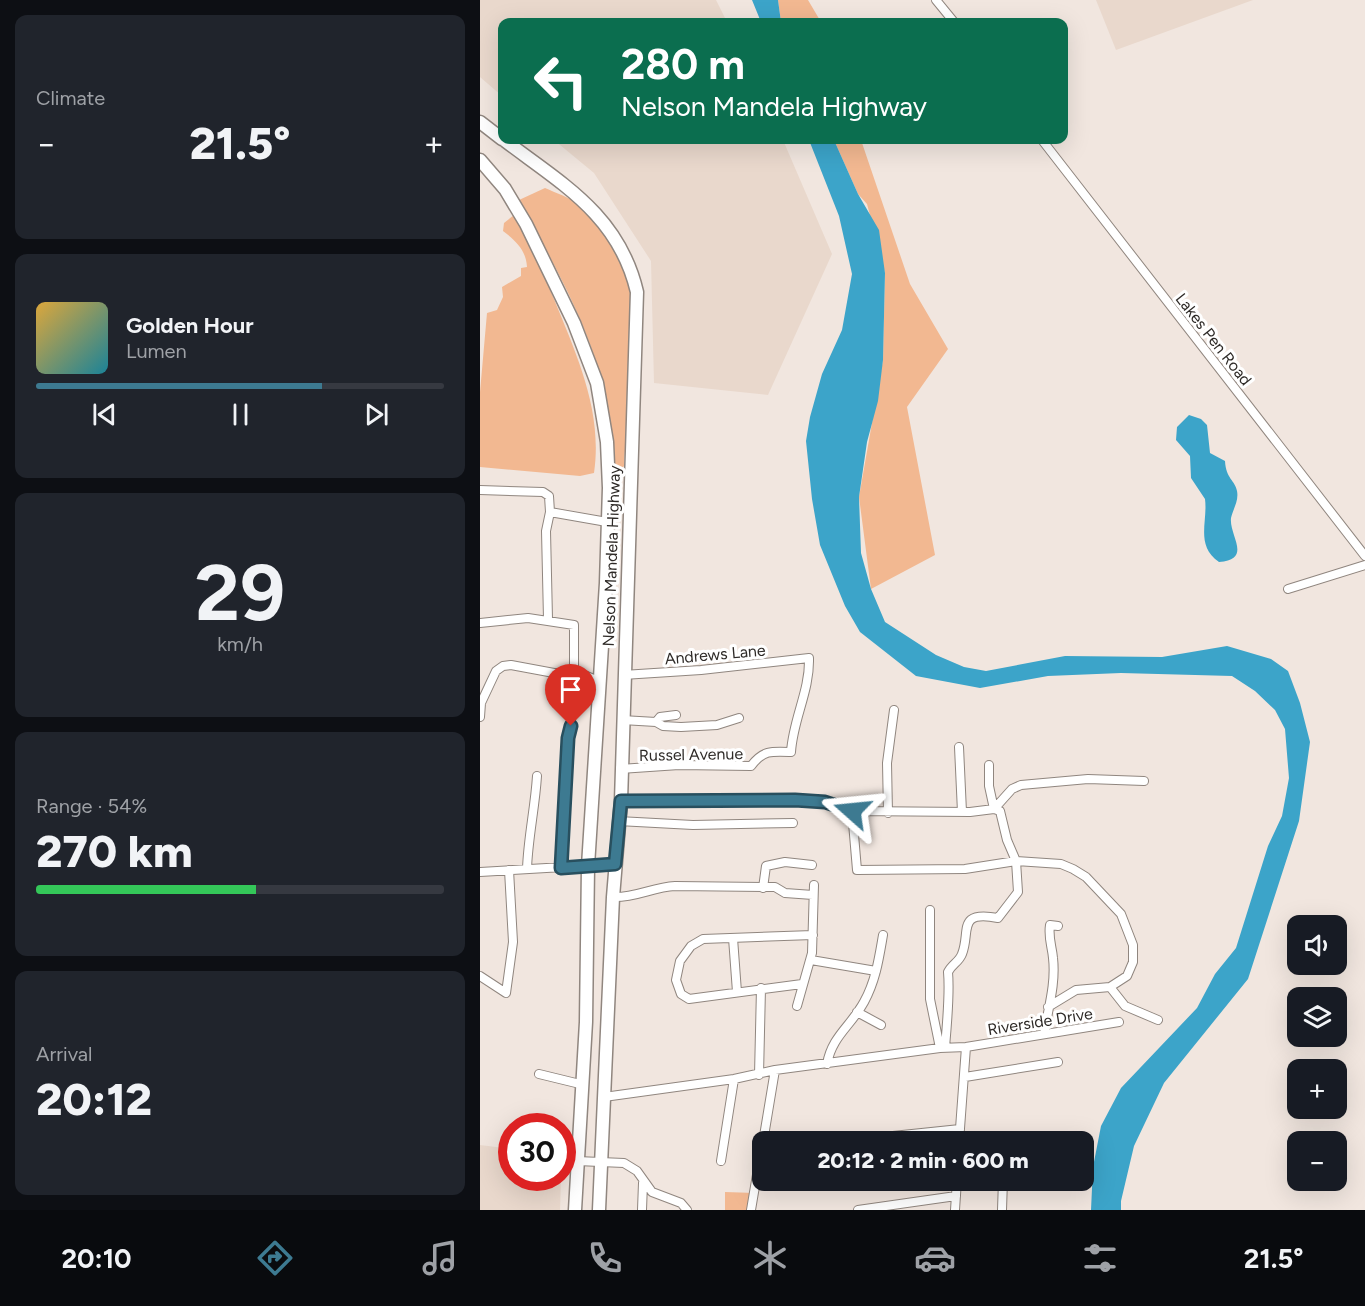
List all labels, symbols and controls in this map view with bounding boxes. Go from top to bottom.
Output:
text: 280 m [621,39,745,90]
icon: left [522,42,600,120]
text: Climate [36,86,105,110]
text: Nelson Mandela Highway [621,90,927,123]
text: 21.5° [189,116,291,170]
text: − [36,124,57,163]
text: + [423,124,444,163]
street label: Lakes Pen Road [1172,289,1255,389]
text: Golden Hour [126,312,254,339]
text: Lumen [126,339,187,363]
icon: previous [88,398,121,431]
icon: pause [224,398,257,431]
icon: next [360,398,393,431]
street label: Nelson Mandela Highway [599,464,624,647]
text: 29 [195,546,285,640]
text: km/h [217,632,263,656]
street label: Andrews Lane [664,641,767,668]
pin [545,664,596,726]
icon: arrive [554,673,587,706]
street label: Russel Avenue [639,744,744,765]
position arrow [820,779,884,843]
text: Range · 54% [36,794,147,818]
text: 270 km [36,824,193,878]
map controls [1287,915,1347,1191]
button: sound [1287,915,1347,975]
button: layers [1287,987,1347,1047]
street label: Riverside Drive [986,1004,1094,1039]
text: Arrival [36,1042,92,1066]
button: + [1287,1059,1347,1119]
text: 20:12 [36,1072,152,1126]
speed limit sign: 30 [498,1113,576,1191]
button: − [1287,1131,1347,1191]
text: 20:12 · 2 min · 600 m [817,1147,1029,1174]
icon: directions [254,1237,296,1279]
icon: music [419,1237,461,1279]
icon: phone [584,1237,626,1279]
icon: climate [749,1237,791,1279]
icon: car [914,1237,956,1279]
icon: filters [1079,1237,1121,1279]
text: 20:10 [61,1242,132,1275]
text: 21.5° [1244,1242,1303,1275]

